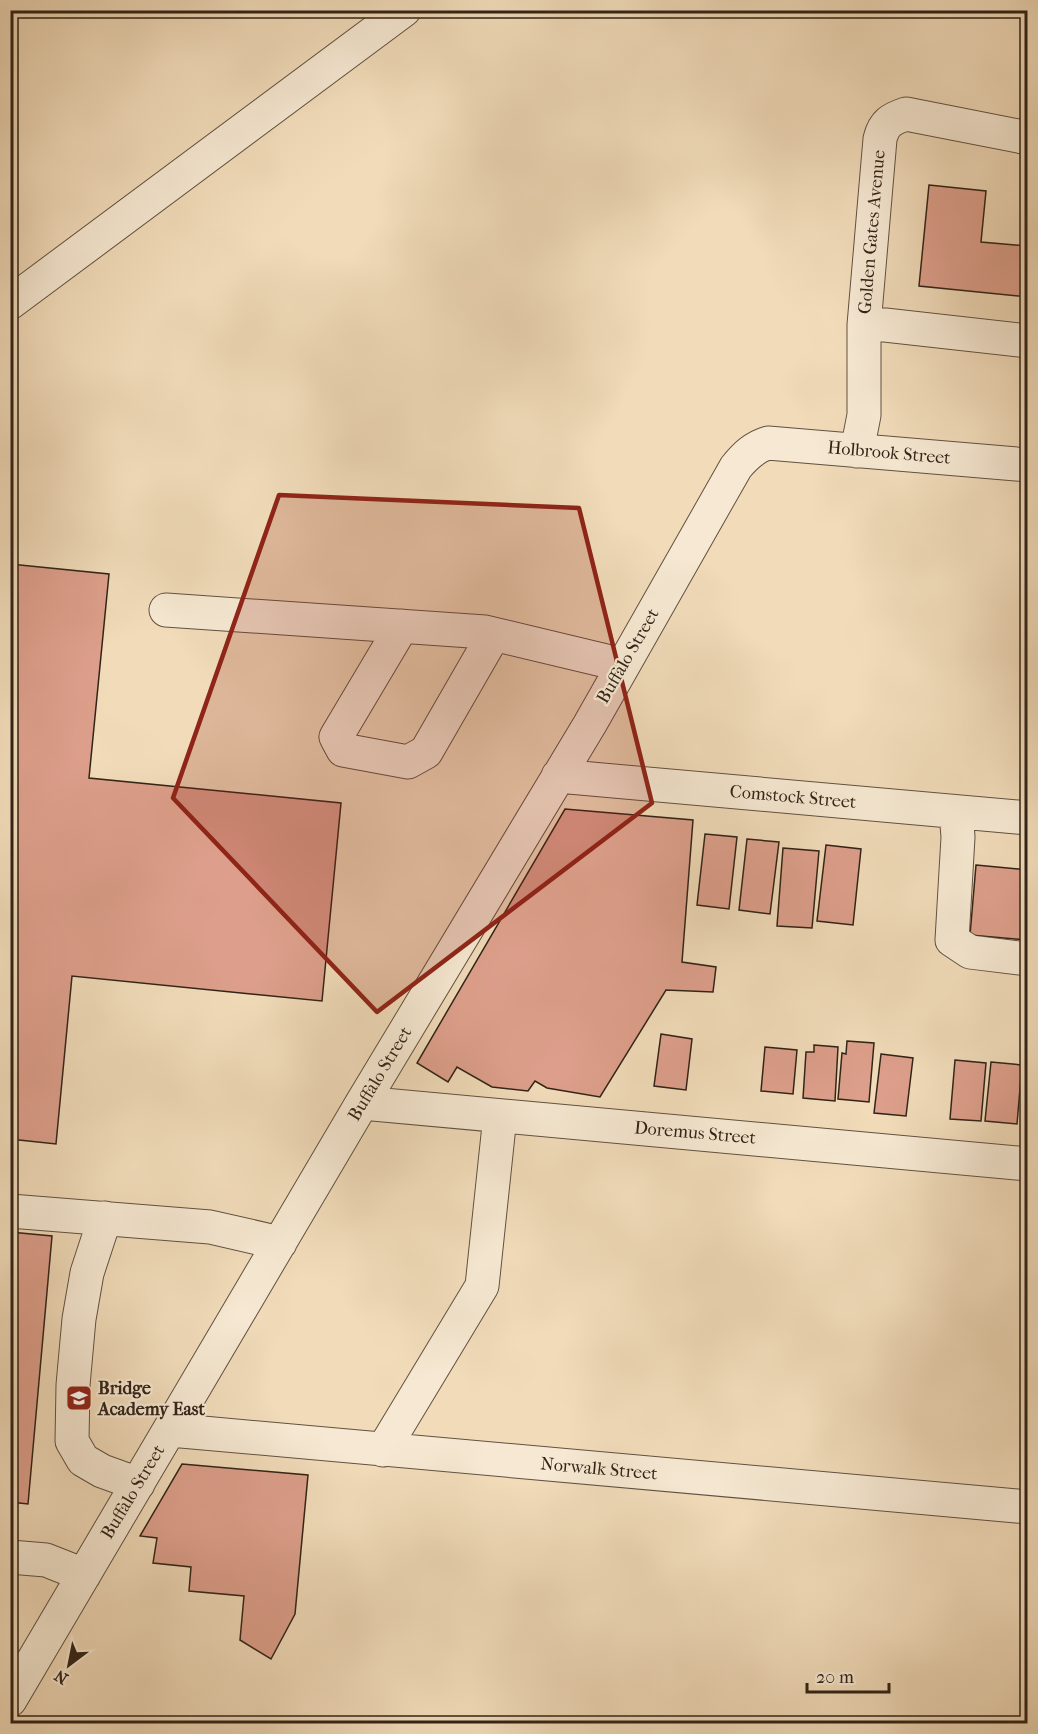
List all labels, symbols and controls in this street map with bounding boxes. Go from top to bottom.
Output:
street label: Golden Gates Avenue [854,149,890,315]
street label: Holbrook Street [827,437,952,469]
street label: Buffalo Street [592,604,664,707]
street label: Comstock Street [729,781,858,813]
street label: Buffalo Street [344,1023,417,1125]
street label: Doremus Street [633,1117,757,1149]
place label: Bridge Academy East [97,1378,205,1420]
school or university icon: Bridge Academy East [64,1383,94,1413]
street label: Buffalo Street [97,1441,170,1543]
street label: Norwalk Street [540,1453,659,1485]
north arrow [39,1635,99,1695]
scale bar [807,1656,890,1694]
text: N [50,1666,71,1689]
text: 20 m [816,1667,854,1688]

